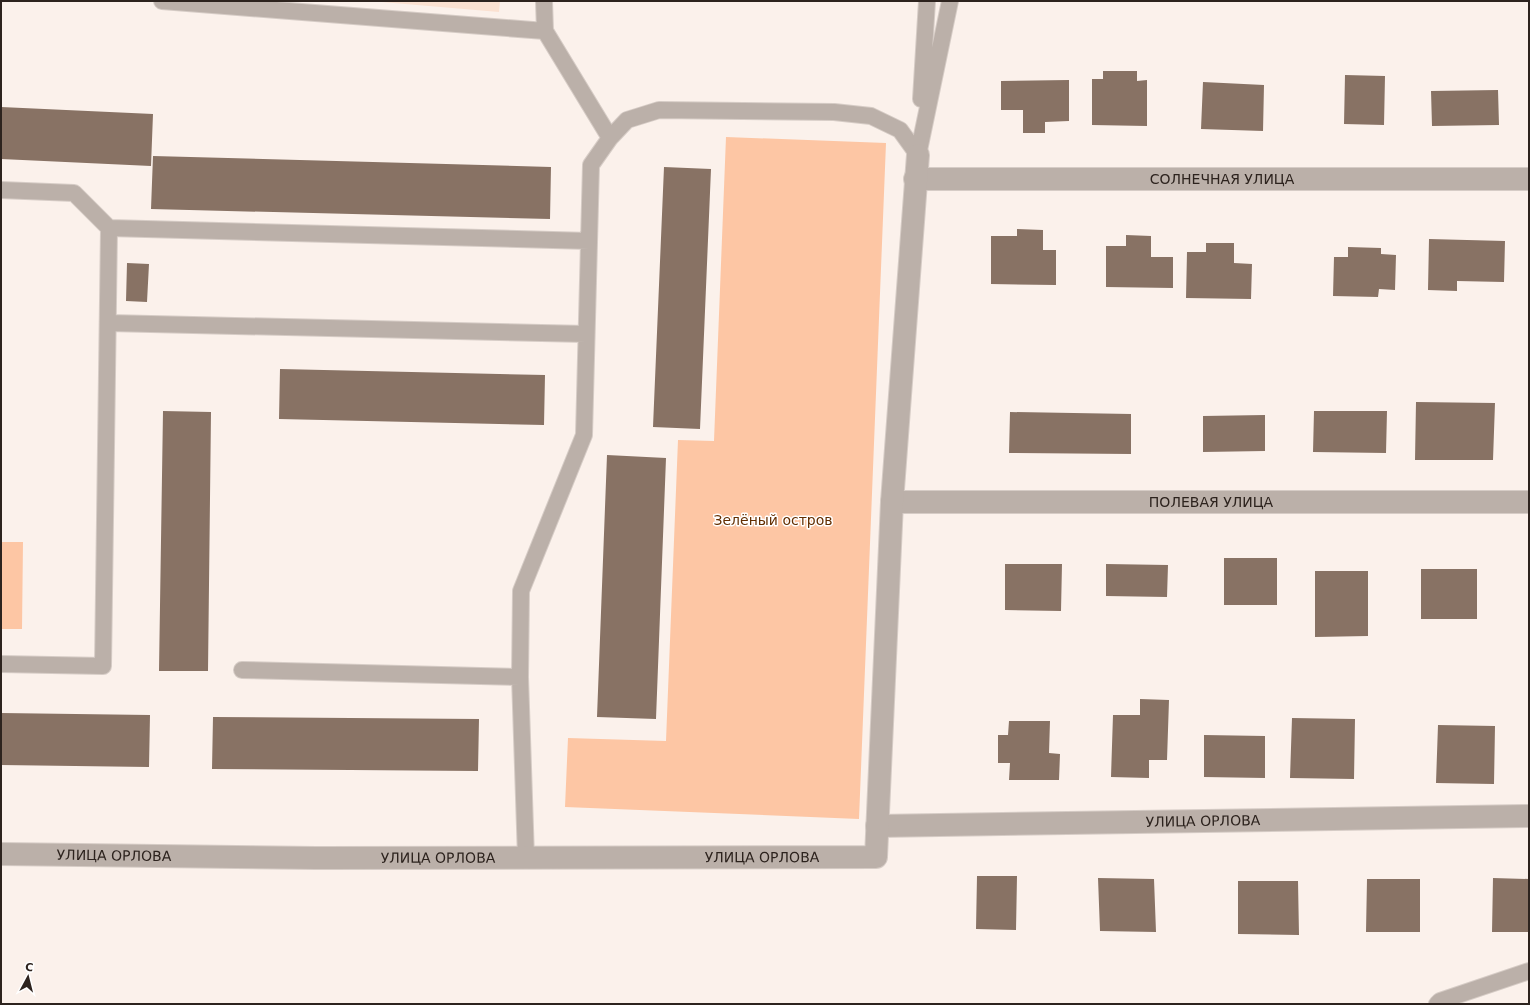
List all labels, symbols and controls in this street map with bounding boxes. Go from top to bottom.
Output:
street label: СОЛНЕЧНАЯ УЛИЦА [1150,171,1295,187]
street label: ПОЛЕВАЯ УЛИЦА [1149,494,1274,510]
park label: Зелёный остров [713,512,833,528]
street label: УЛИЦА ОРЛОВА [1146,812,1261,830]
street label: УЛИЦА ОРЛОВА [57,847,172,864]
street label: УЛИЦА ОРЛОВА [705,849,820,865]
street label: УЛИЦА ОРЛОВА [381,850,496,866]
north arrow [8,957,48,997]
text: С [24,961,34,975]

